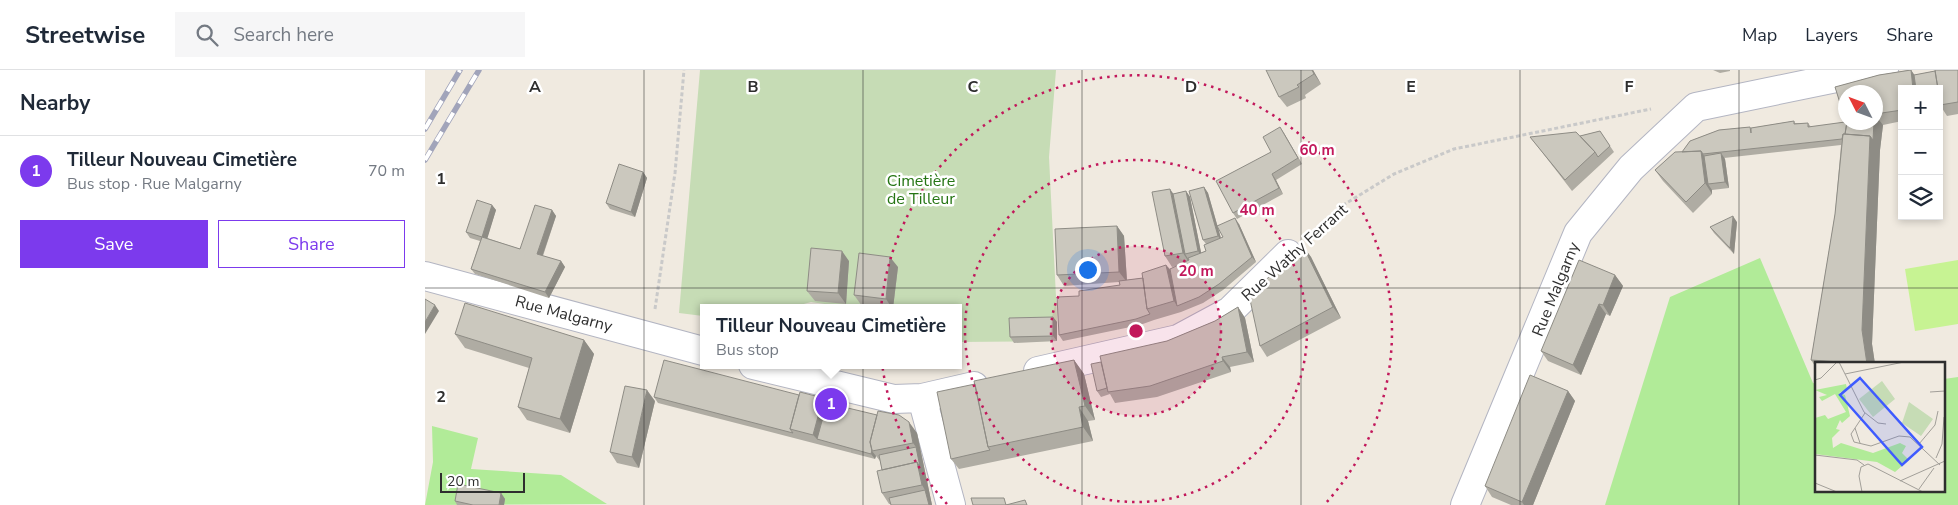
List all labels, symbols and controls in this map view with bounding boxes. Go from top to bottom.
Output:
search box [175,12,525,57]
text: Streetwise [25,19,145,51]
icon: search [193,21,221,49]
text: Search here [233,22,334,48]
text: Map [1742,23,1777,47]
text: Layers [1805,23,1858,47]
text: Share [1886,23,1933,47]
text: A [529,76,541,98]
text: B [747,76,759,98]
text: C [968,76,979,98]
text: D [1185,76,1197,98]
text: E [1406,76,1416,98]
text: F [1625,76,1634,98]
north arrow [1838,85,1883,130]
map controls [1898,85,1943,220]
button: + [1898,85,1943,130]
text: Nearby [20,89,90,117]
button: − [1898,130,1943,175]
text: 60 m [1299,140,1335,160]
text: Tilleur Nouveau Cimetière [67,147,297,173]
text: 1 [31,160,41,182]
text: 70 m [368,160,405,182]
text: 1 [436,168,446,190]
park label: Cimetière de Tilleur [887,170,955,210]
text: Bus stop · Rue Malgarny [67,173,242,195]
button: layers [1898,175,1943,220]
street label: Rue Wathy Ferrant [1237,199,1353,306]
text: 40 m [1239,200,1275,220]
button: Save [20,220,208,268]
button: Share [218,220,405,268]
street label: Rue Malgarny [1527,238,1585,340]
your location [1075,257,1101,283]
text: 20 m [1178,261,1214,281]
street label: Rue Malgarny [513,290,616,338]
popup [700,304,962,369]
text: Tilleur Nouveau Cimetière [716,313,946,339]
centre of rings [1127,322,1145,340]
text: Bus stop [716,339,779,361]
inset map [1815,362,1945,492]
pin: 1 [815,385,847,423]
text: 2 [436,386,446,408]
scale bar [440,470,525,493]
text: 20 m [447,472,479,491]

